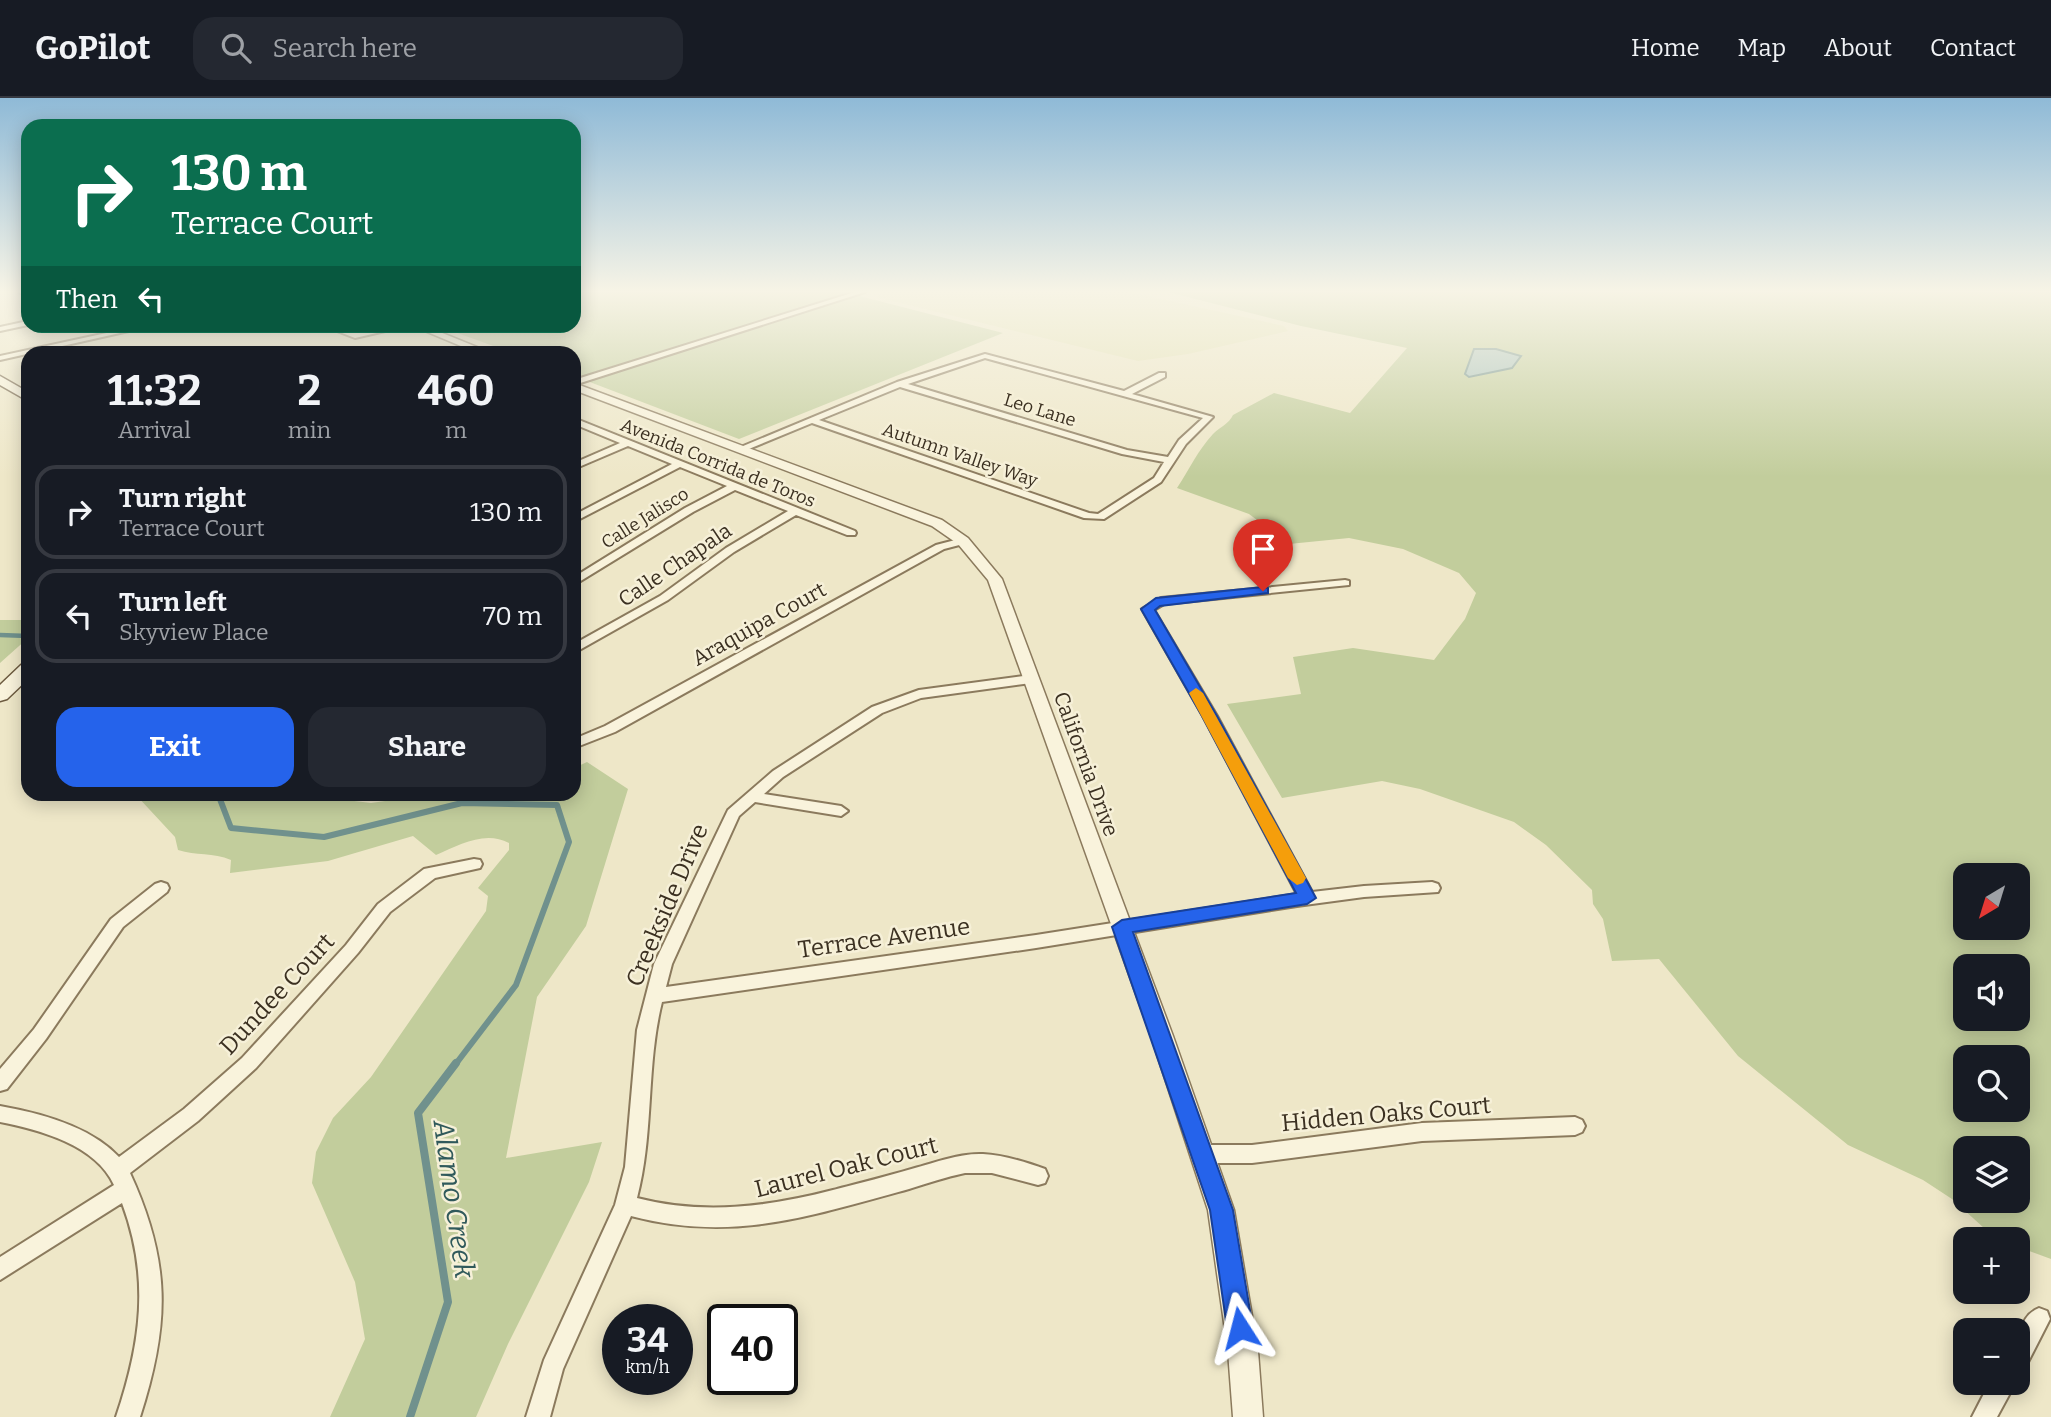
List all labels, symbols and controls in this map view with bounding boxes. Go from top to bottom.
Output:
search box [193,17,683,80]
text: GoPilot [35,28,151,68]
icon: search [217,29,255,67]
text: Search here [273,33,417,64]
text: Home [1631,34,1700,62]
text: Map [1738,34,1786,62]
text: About [1824,34,1892,62]
text: Contact [1930,34,2016,62]
text: 130 m [171,144,307,203]
icon: right [56,147,147,238]
text: Terrace Court [171,204,373,242]
icon: left [132,280,170,318]
text: Then [56,284,118,315]
text: 11:32 [107,366,201,416]
text: 2 [298,366,321,416]
text: 460 [418,366,495,416]
street label: Leo Lane [1001,389,1079,431]
street label: Avenida Corrida de Toros [617,414,819,512]
text: Arrival [118,416,191,444]
text: min [288,416,331,444]
text: m [445,416,467,444]
street label: Autumn Valley Way [879,418,1041,492]
text: Turn right [119,483,246,514]
street label: Calle Jalisco [597,483,693,553]
icon: right [60,493,98,531]
text: 130 m [470,497,542,528]
text: Terrace Court [119,514,265,542]
street label: Calle Chapala [613,517,737,612]
pin [1233,519,1293,591]
icon: arrive [1244,530,1282,568]
street label: Araquipa Court [687,576,831,672]
text: Turn left [119,587,227,618]
icon: left [60,597,98,635]
text: 70 m [483,601,542,632]
text: Skyview Place [119,618,269,646]
street label: California Drive [1048,688,1124,840]
button: Exit [56,707,294,787]
button: Share [308,707,546,787]
street label: Creekside Drive [620,819,714,991]
north arrow [1953,863,2030,940]
map controls [1953,863,2030,1395]
street label: Terrace Avenue [796,912,972,964]
street label: Dundee Court [214,927,340,1060]
button: sound [1953,954,2030,1031]
button: search [1953,1045,2030,1122]
street label: Hidden Oaks Court [1280,1091,1492,1137]
water label: Alamo Creek [426,1116,482,1281]
street label: Laurel Oak Court [752,1131,941,1203]
button: layers [1953,1136,2030,1213]
button: + [1953,1227,2030,1304]
position arrow [1203,1291,1277,1365]
speed limit sign: 40 [707,1304,798,1395]
button: − [1953,1318,2030,1395]
text: 34 [627,1319,668,1361]
text: km/h [625,1356,670,1378]

